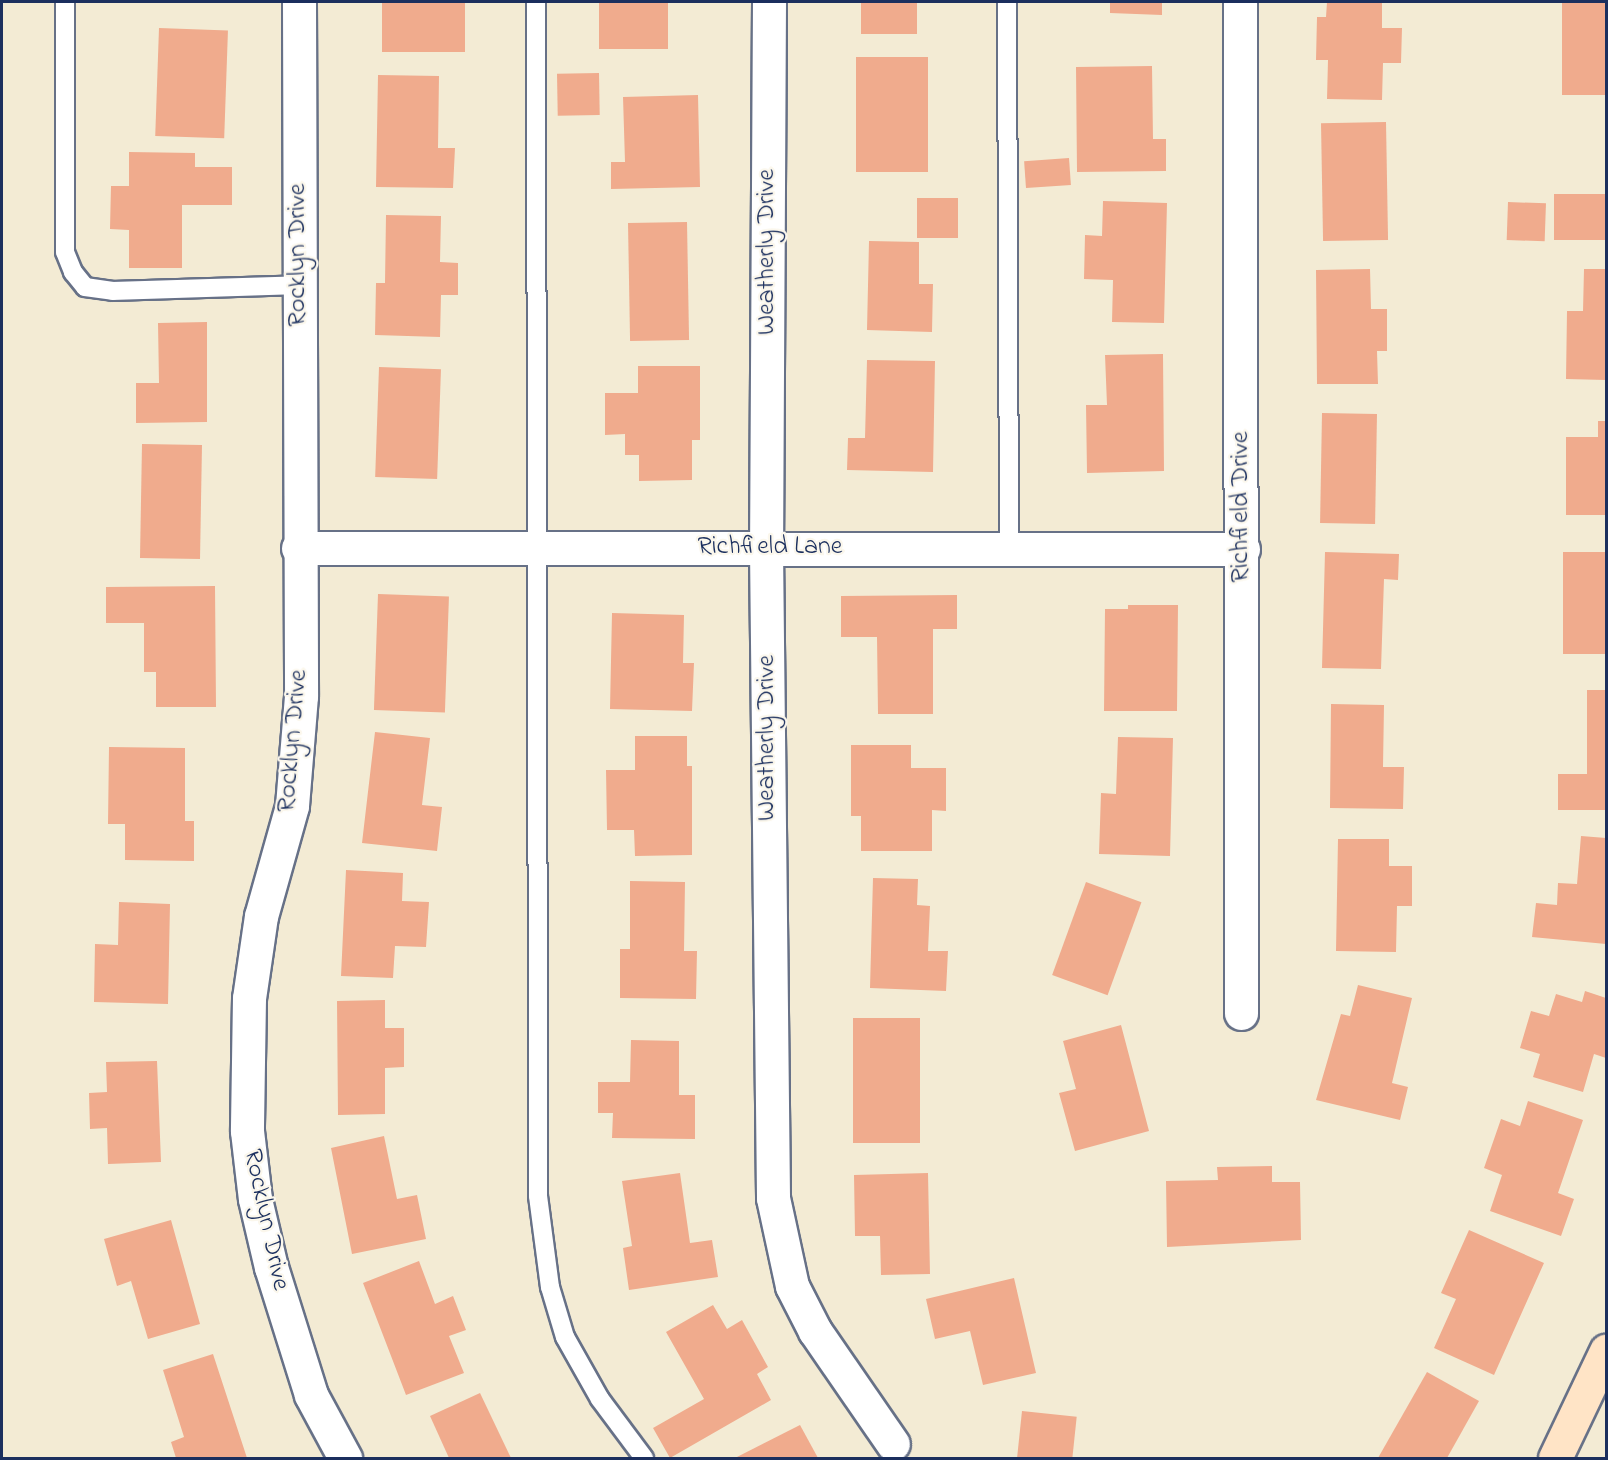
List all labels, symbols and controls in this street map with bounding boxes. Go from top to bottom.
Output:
street label: Weatherly Drive [752,169,784,335]
street label: Rocklyn Drive [283,183,315,327]
street label: Richfield Drive [1226,431,1258,583]
street label: Richfield Lane [698,532,842,564]
street label: Weatherly Drive [752,655,784,821]
street label: Rocklyn Drive [272,668,316,814]
street label: Rocklyn Drive [235,1147,295,1293]

